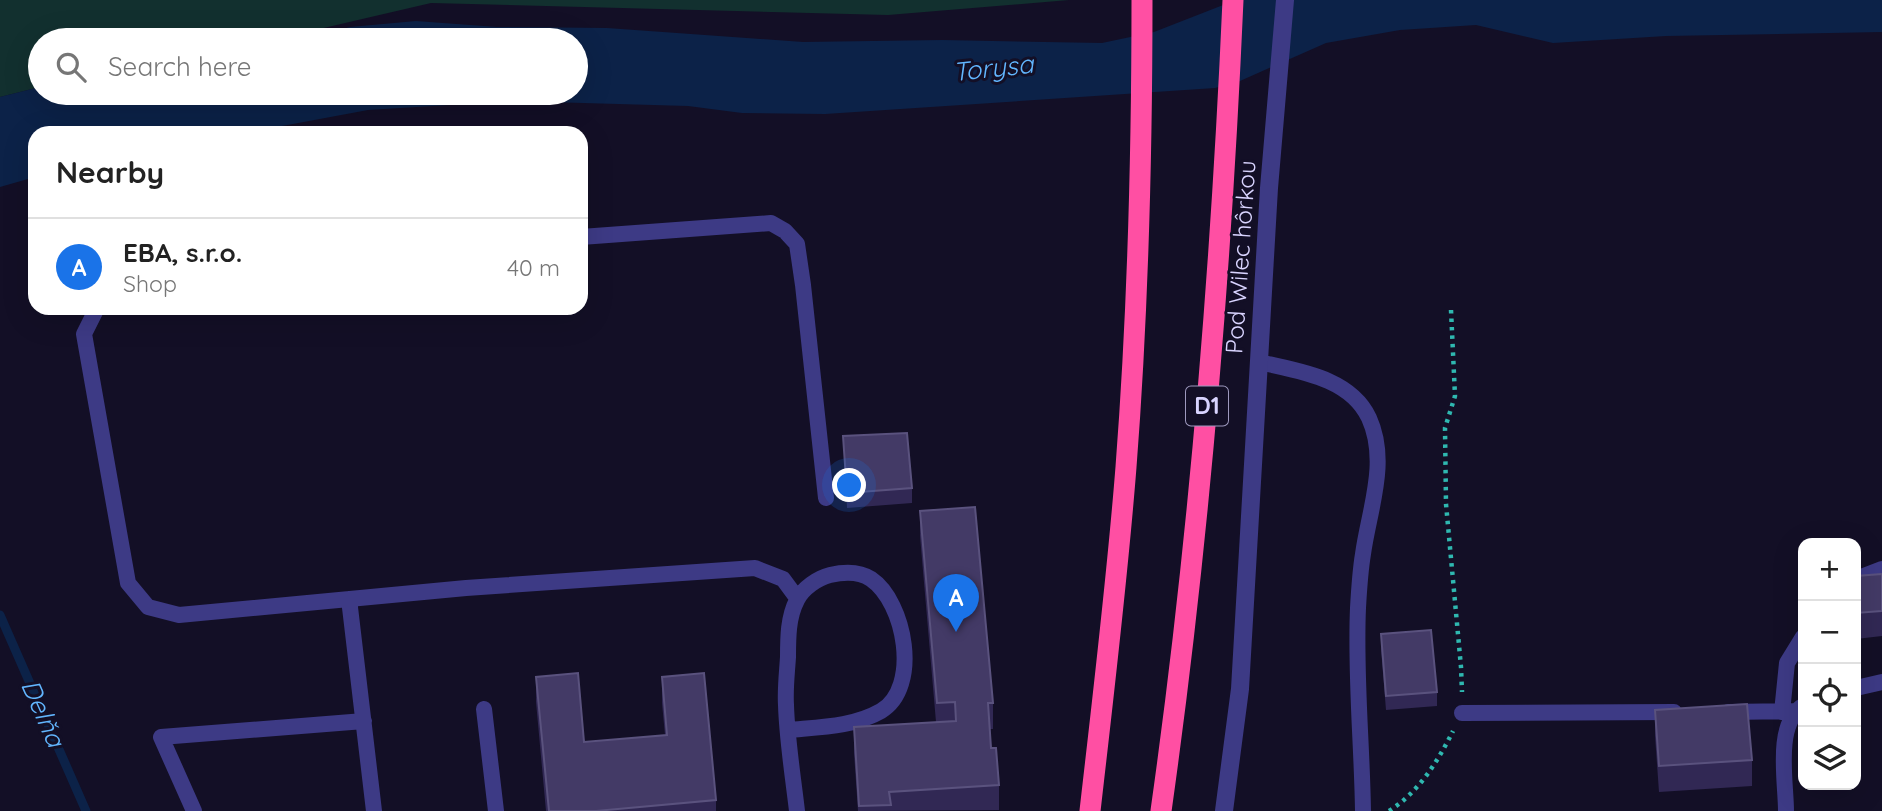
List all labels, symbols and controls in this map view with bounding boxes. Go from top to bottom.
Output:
search box [28,28,588,105]
water label: Torysa [951,47,1036,88]
icon: search [52,48,90,86]
text: Search here [108,50,252,83]
text: Nearby [56,153,164,191]
street label: Pod Wilec hôrkou [1218,159,1262,355]
text: EBA, s.r.o. [123,236,242,269]
text: A [72,253,86,282]
text: 40 m [507,253,560,282]
text: Shop [123,269,177,298]
road number: D1 [1186,386,1228,426]
your location [832,468,866,502]
map controls [1798,538,1861,790]
button: + [1798,538,1861,601]
pin: A [933,574,979,632]
button: − [1798,601,1861,664]
button: locate [1798,664,1861,727]
water label: Delňa [14,674,73,753]
button: layers [1798,727,1861,790]

